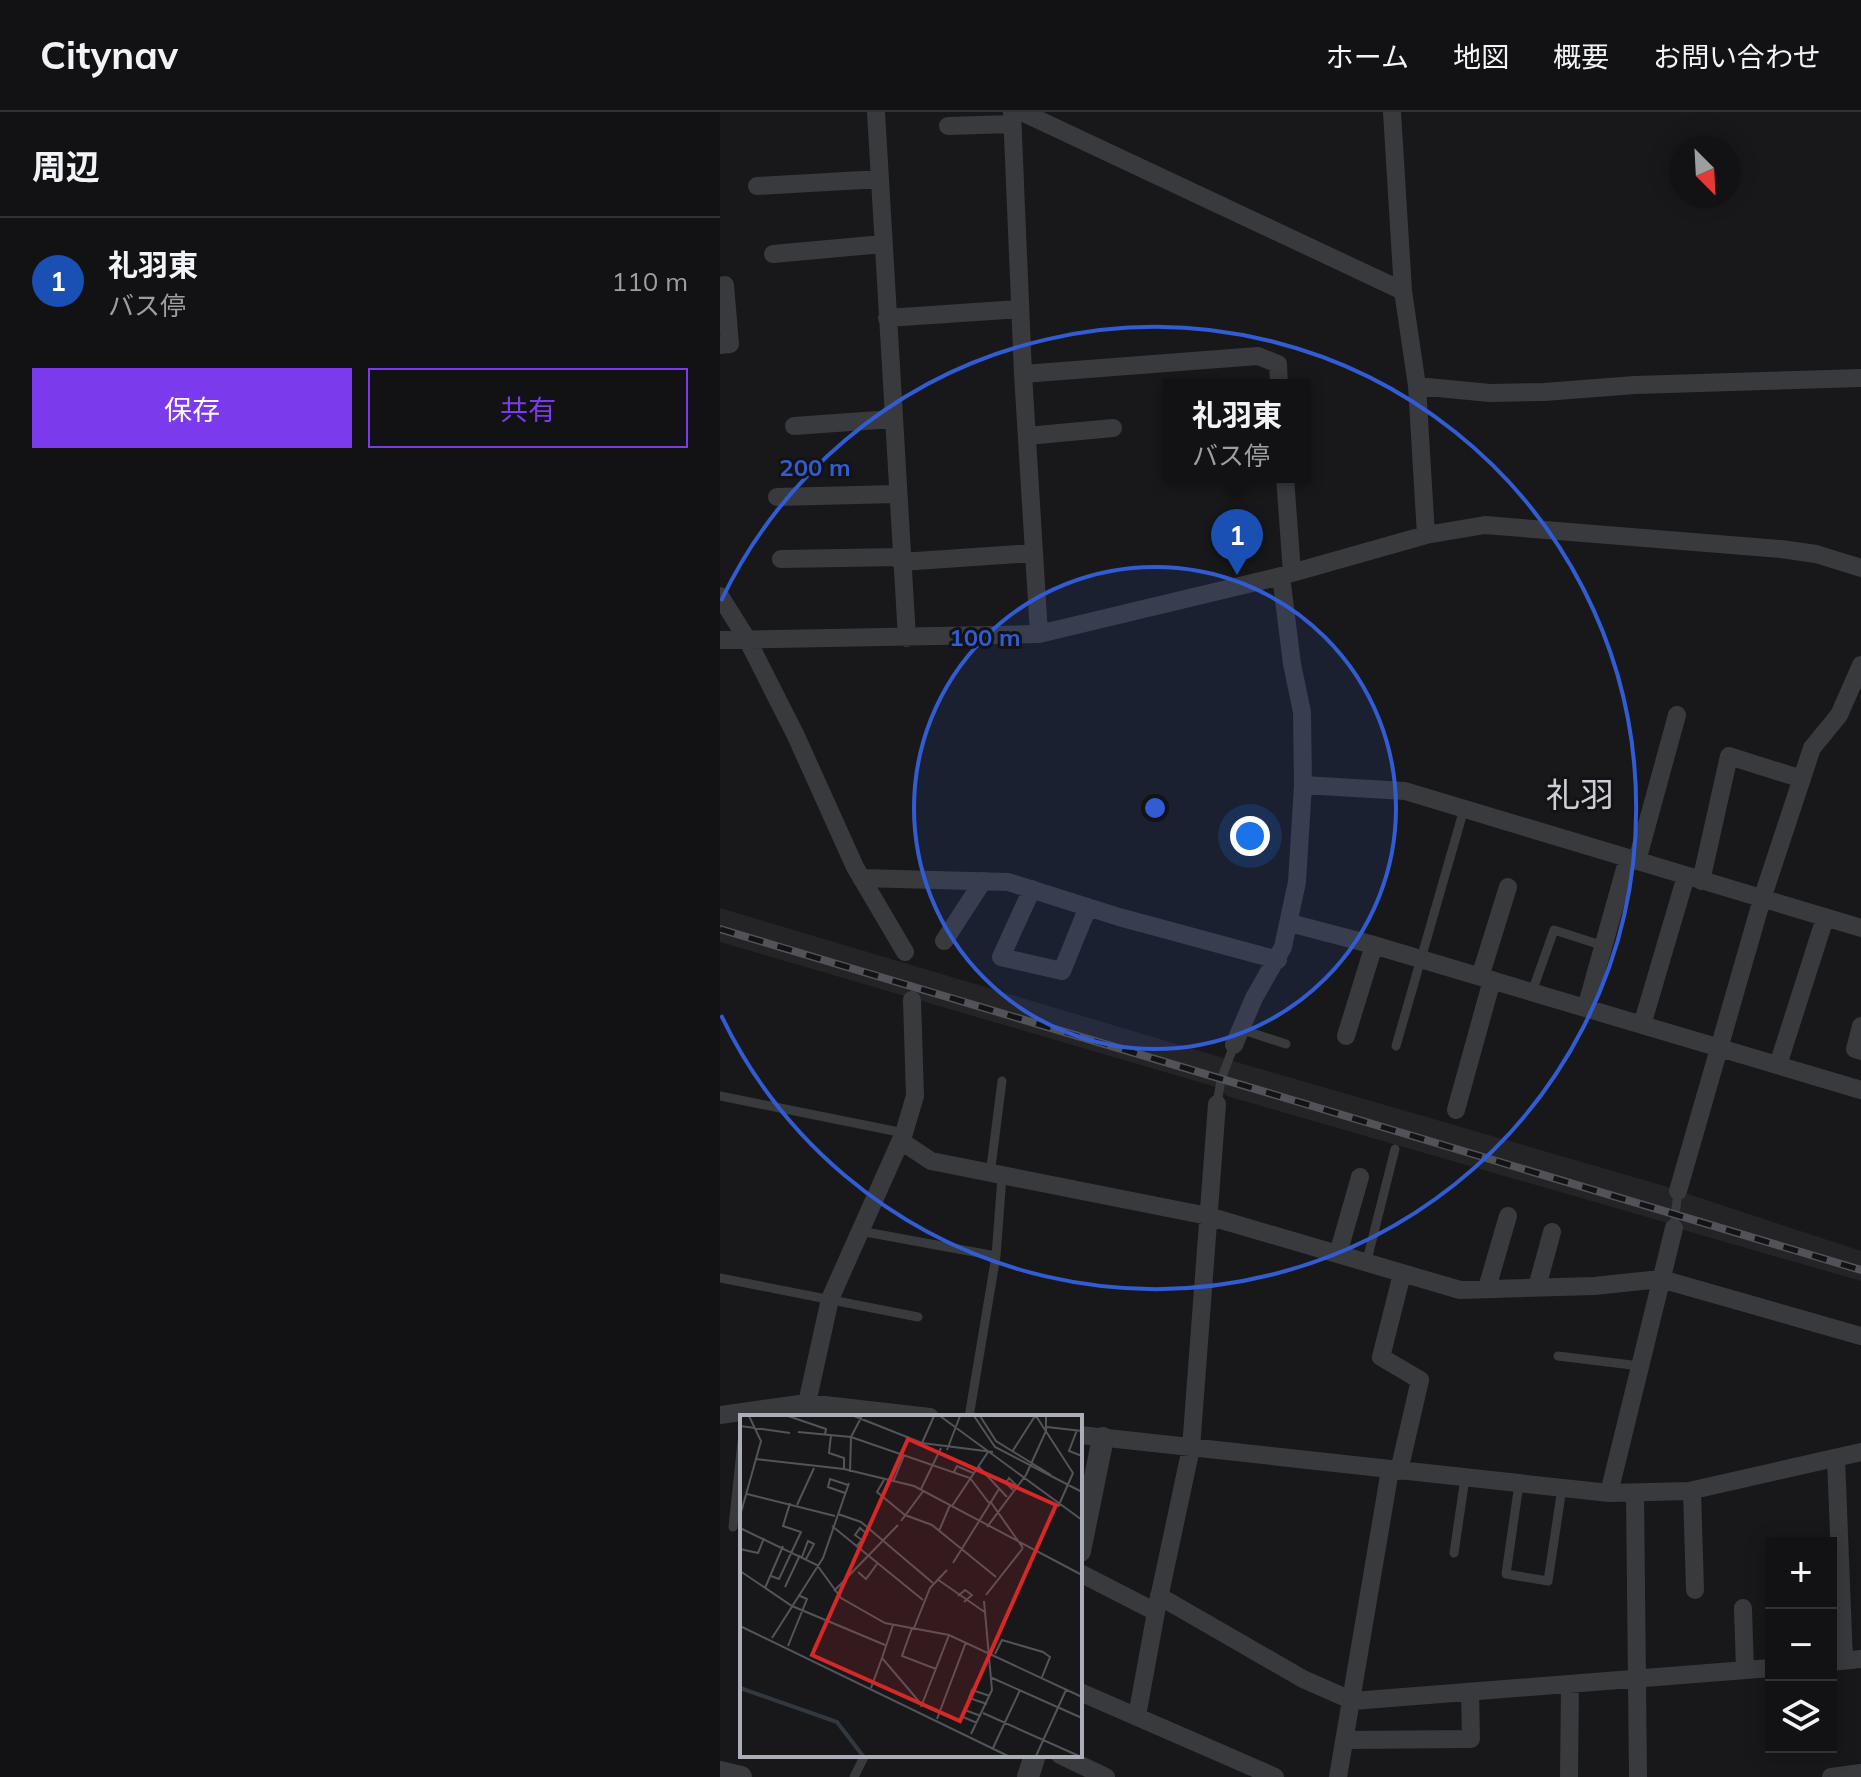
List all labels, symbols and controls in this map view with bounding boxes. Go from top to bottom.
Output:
text: Citynav [40,31,178,79]
text: ホーム [1326,39,1409,74]
text: 地図 [1453,39,1509,74]
text: 概要 [1553,39,1609,74]
text: お問い合わせ [1653,39,1821,74]
north arrow [1669,136,1741,208]
text: 周辺 [32,145,100,188]
text: 礼羽東 [108,246,198,284]
text: 1 [50,265,66,298]
text: 110 m [612,265,688,298]
text: バス停 [108,289,186,322]
button: 保存 [32,368,352,448]
button: 共有 [368,368,688,448]
popup [1163,379,1311,483]
text: 礼羽東 [1192,396,1282,434]
text: バス停 [1192,439,1270,472]
text: 200 m [779,452,851,482]
pin: 1 [1211,509,1263,575]
text: 100 m [949,622,1021,652]
district label: 礼羽 [1546,773,1614,816]
centre of rings [1141,794,1169,822]
your location [1230,816,1270,856]
inset map [740,1415,1082,1757]
map controls [1765,1537,1837,1753]
button: + [1765,1537,1837,1609]
button: − [1765,1609,1837,1681]
button: layers [1765,1681,1837,1753]

